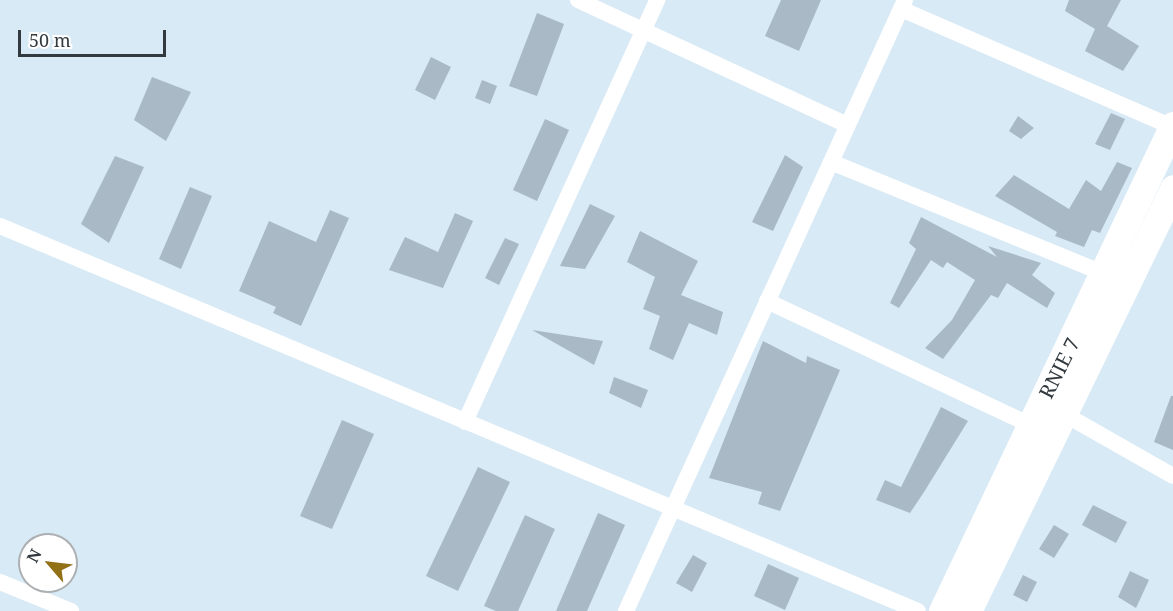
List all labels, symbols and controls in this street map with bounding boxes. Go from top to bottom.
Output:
scale bar [21,18,170,56]
text: 50 m [29,28,71,52]
street label: RNIE 7 [1034,334,1084,402]
north arrow [18,533,78,593]
text: N [21,545,47,566]

